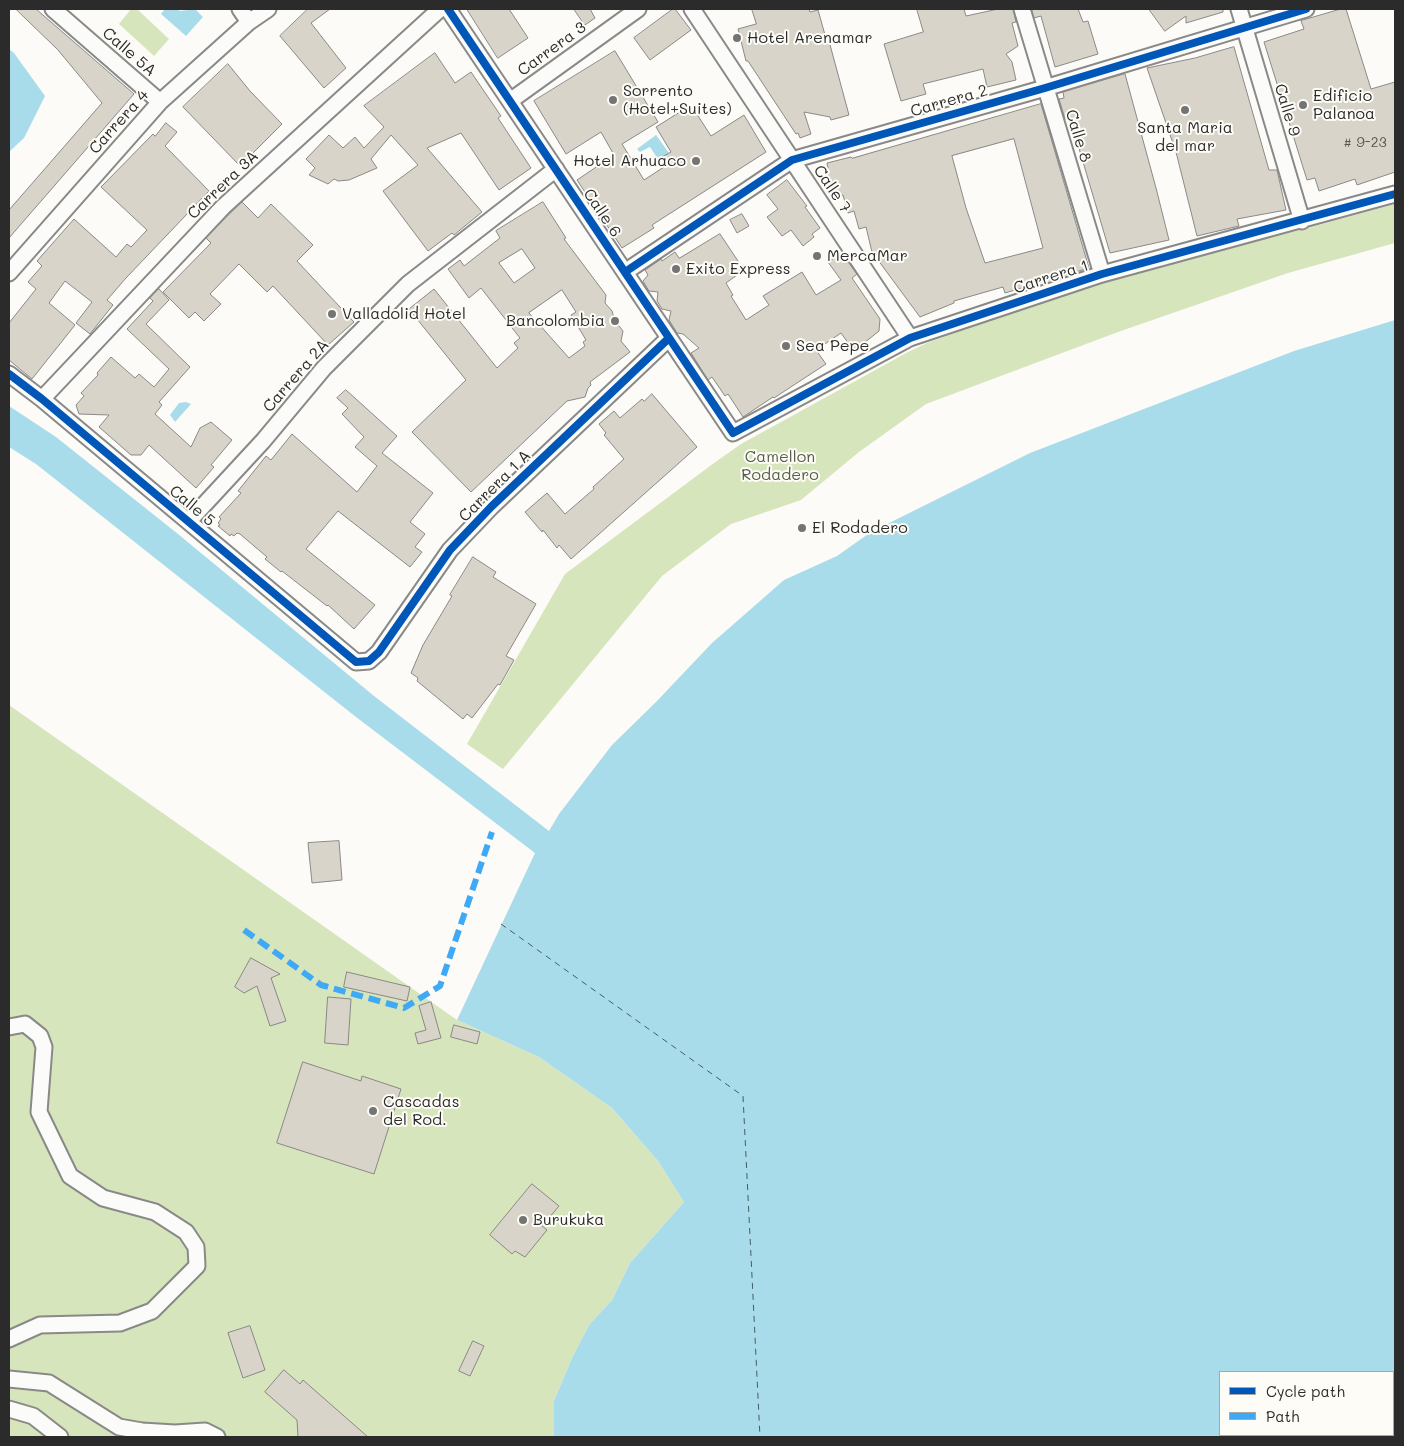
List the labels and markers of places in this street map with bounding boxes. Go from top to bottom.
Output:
place label: Hotel Arenamar [747,28,873,48]
marker: Hotel Arenamar [731,32,743,44]
place label: Sorrento (Hotel+Suites) [623,81,732,119]
place label: Edificio Palanoa [1313,86,1375,124]
marker: Sorrento (Hotel+Suites) [607,94,619,106]
marker: Edificio Palanoa [1297,99,1309,111]
marker: Santa Maria del mar [1179,104,1191,116]
place label: Santa Maria del mar [1137,118,1233,156]
place label: Hotel Arhuaco [573,151,686,171]
marker: Hotel Arhuaco [690,155,702,167]
place label: MercaMar [827,246,908,266]
marker: MercaMar [811,250,823,262]
place label: Exito Express [686,259,791,279]
marker: Exito Express [670,263,682,275]
place label: Valladolid Hotel [342,304,466,324]
marker: Valladolid Hotel [326,308,338,320]
place label: Bancolombia [506,311,605,331]
marker: Bancolombia [609,315,621,327]
place label: Sea Pepe [796,336,869,356]
marker: Sea Pepe [780,340,792,352]
place label: El Rodadero [812,518,908,538]
marker: El Rodadero [796,522,808,534]
place label: Cascadas del Rod. [383,1092,459,1130]
marker: Cascadas del Rod. [367,1105,379,1117]
place label: Burukuka [533,1210,604,1230]
marker: Burukuka [517,1214,529,1226]

